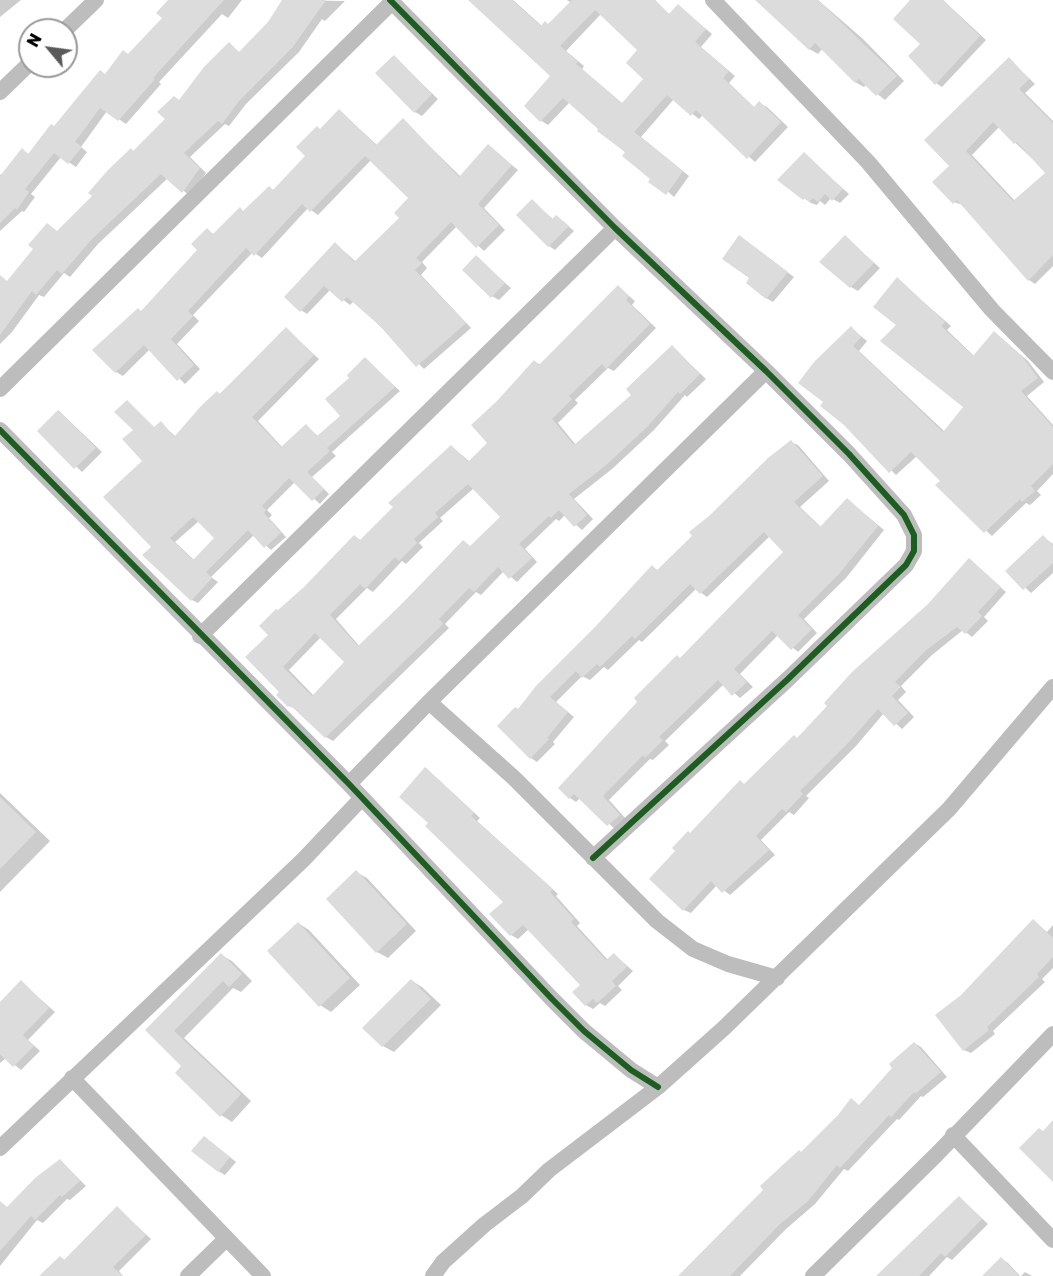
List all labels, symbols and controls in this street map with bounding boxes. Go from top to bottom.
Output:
north arrow [18,18,78,78]
text: N [22,30,46,50]

